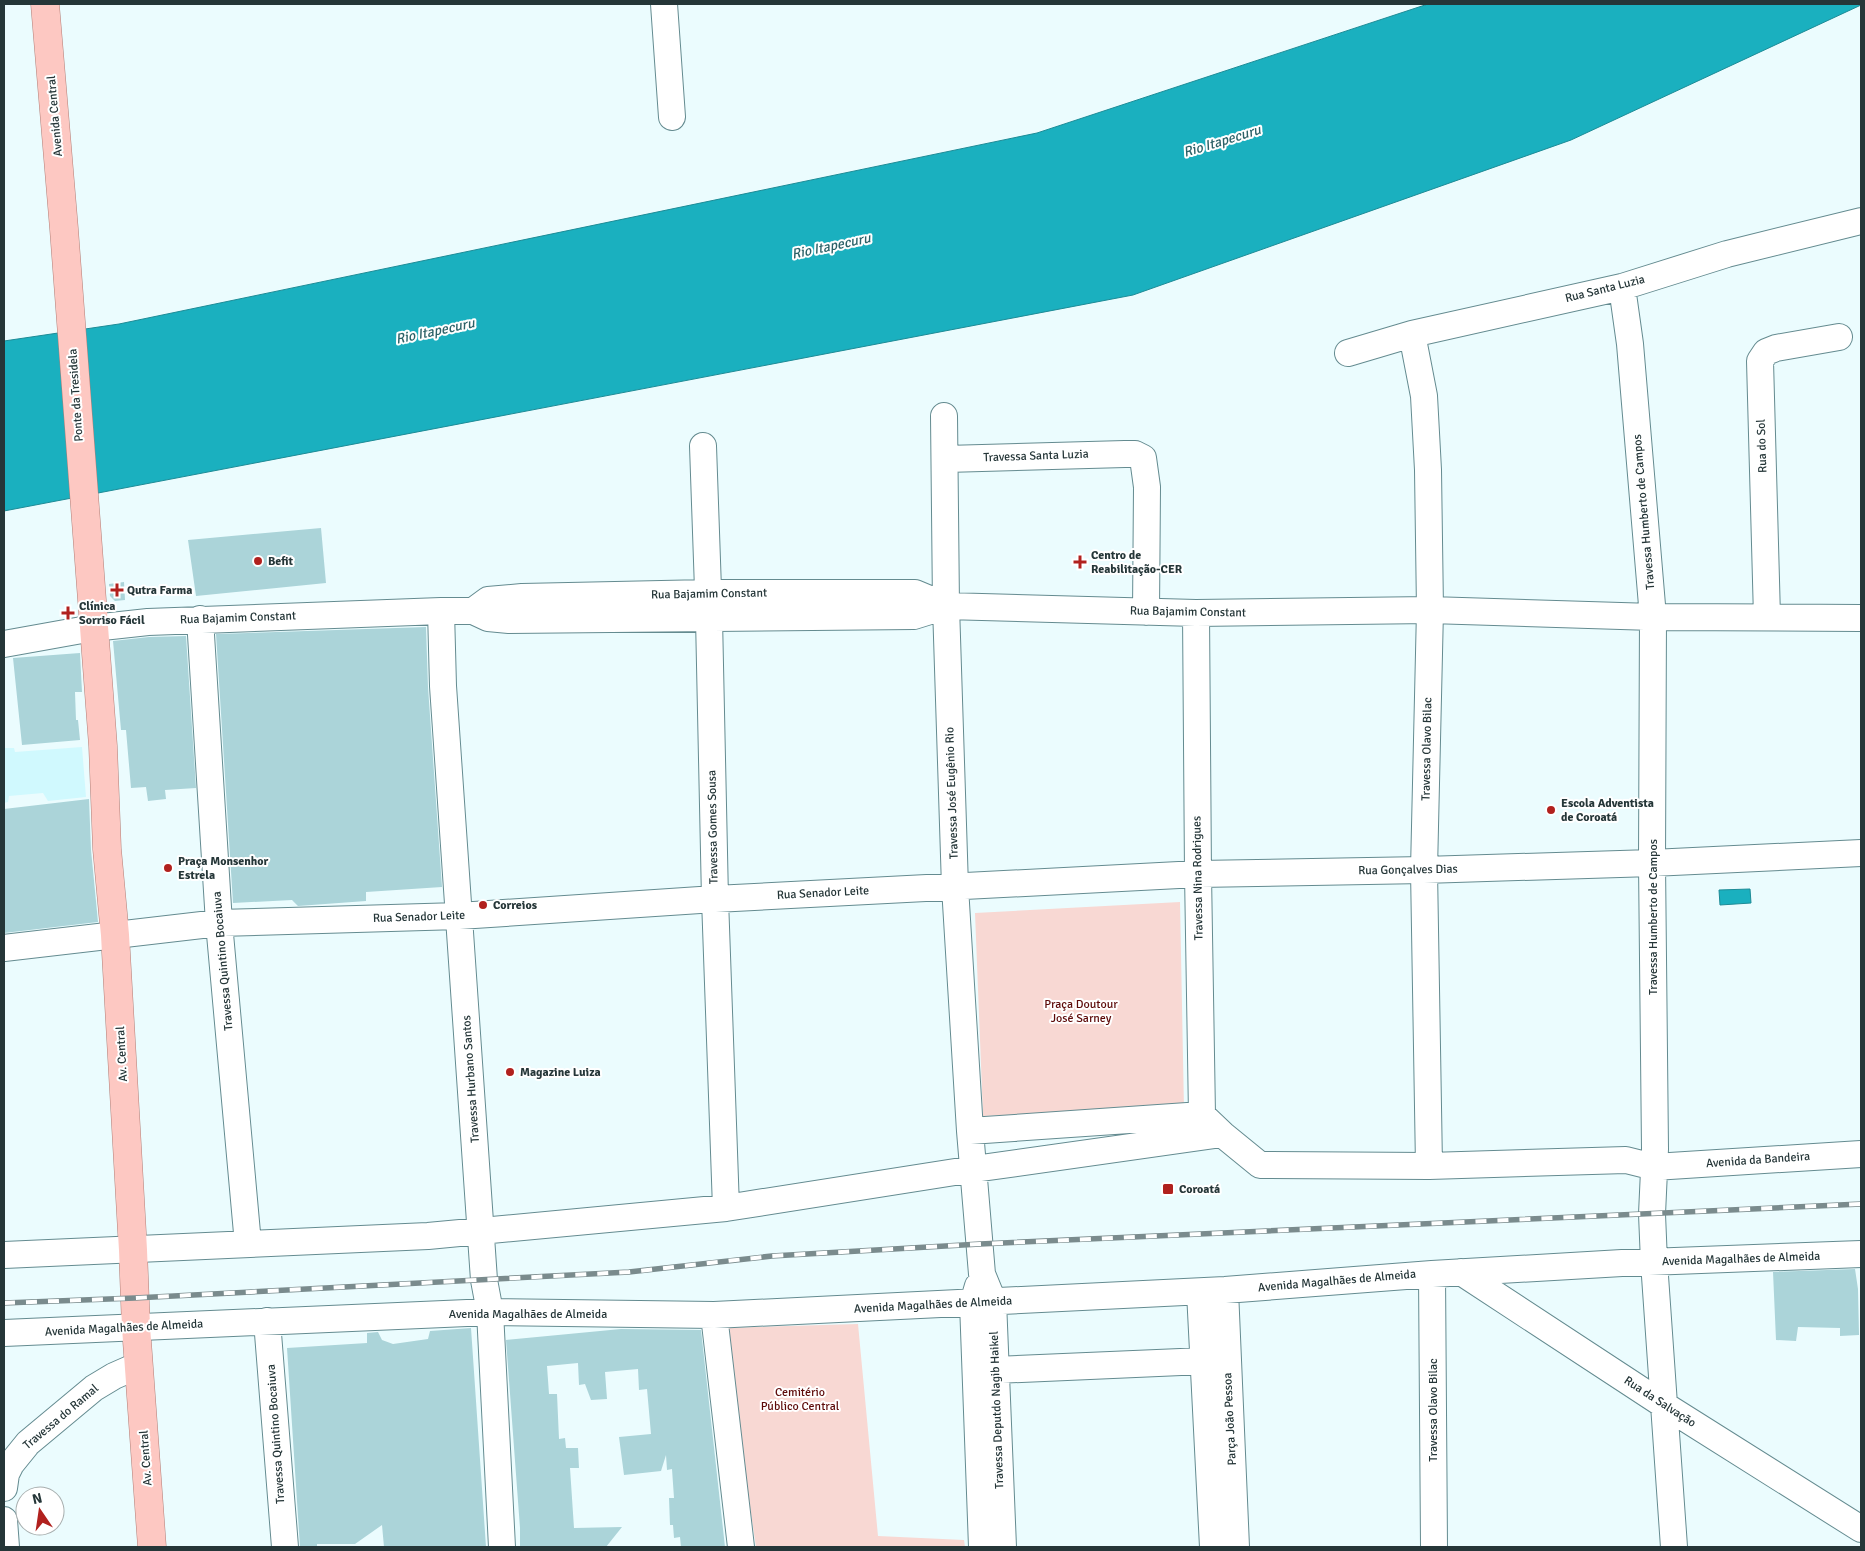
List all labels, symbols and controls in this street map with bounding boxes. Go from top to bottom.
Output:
street label: Avenida Central [44,74,66,157]
water label: Rio Itapecuru [1181,121,1264,161]
water label: Rio Itapecuru [790,229,873,263]
street label: Rua Santa Luzia [1564,272,1646,306]
water label: Rio Itapecuru [394,314,477,348]
street label: Ponte da Tresidela [65,348,87,442]
street label: Rua do Sol [1754,418,1770,473]
street label: Travessa Humberto de Campos [1630,434,1658,590]
street label: Travessa Santa Luzia [983,447,1089,465]
place label: Centro de Reabilitação-CER [1091,548,1183,577]
place label: Befit [268,554,294,569]
marker: Befit [252,555,264,567]
marker: Centro de Reabilitação-CER [1073,555,1087,569]
place label: Qutra Farma [127,583,192,598]
marker: Qutra Farma [111,584,123,596]
street label: Rua Bajamim Constant [651,585,767,603]
place label: Clínica Sorriso Fácil [79,599,145,628]
street label: Rua Bajamim Constant [1130,603,1246,621]
marker: Clínica Sorriso Fácil [61,606,75,620]
street label: Rua Bajamim Constant [180,608,296,628]
street label: Travessa Olavo Bilac [1419,697,1435,801]
street label: Travessa José Eugênio Rio [942,727,962,859]
street label: Travessa Gomes Sousa [705,770,721,884]
place label: Escola Adventista de Coroatá [1561,796,1654,825]
marker: Escola Adventista de Coroatá [1545,804,1557,816]
street label: Travessa Nina Rodrigues [1189,816,1207,940]
street label: Travessa Humberto de Campos [1646,839,1661,995]
place label: Praça Monsenhor Estrela [178,854,269,883]
marker: Praça Monsenhor Estrela [162,862,174,874]
street label: Rua Gonçalves Dias [1358,862,1458,878]
street label: Rua Senador Leite [776,883,870,903]
street label: Travessa Quintino Bocaiuva [209,891,237,1031]
place label: Correios [493,898,538,913]
marker: Correios [477,899,489,911]
street label: Rua Senador Leite [373,908,465,926]
park label: Praça Doutour José Sarney [1044,997,1118,1026]
street label: Travessa Hurbano Santos [459,1015,483,1143]
street label: Av. Central [113,1025,131,1082]
place label: Magazine Luiza [520,1065,601,1080]
marker: Magazine Luiza [504,1066,516,1078]
street label: Avenida da Bandeira [1705,1149,1811,1171]
marker: Coroatá [1161,1182,1175,1196]
place label: Coroatá [1179,1182,1220,1197]
street label: Avenida Magalhães de Almeida [1662,1249,1820,1269]
street label: Avenida Magalhães de Almeida [1257,1267,1417,1295]
street label: Avenida Magalhães de Almeida [853,1293,1013,1317]
street label: Avenida Magalhães de Almeida [449,1307,607,1322]
street label: Avenida Magalhães de Almeida [44,1316,204,1340]
street label: Travessa Deputdo Nagib Haikel [987,1330,1007,1489]
street label: Travessa Olavo Bilac [1426,1358,1441,1462]
street label: Travessa Quintino Bocaiuva [264,1364,288,1504]
street label: Parça João Pessoa [1220,1372,1240,1466]
street label: Rua da Salvação [1621,1373,1699,1431]
street label: Travessa do Ramal [20,1381,102,1453]
park label: Cemitério Público Central [761,1385,840,1414]
street label: Av. Central [137,1429,155,1486]
north arrow [15,1486,65,1536]
text: N [31,1489,44,1508]

